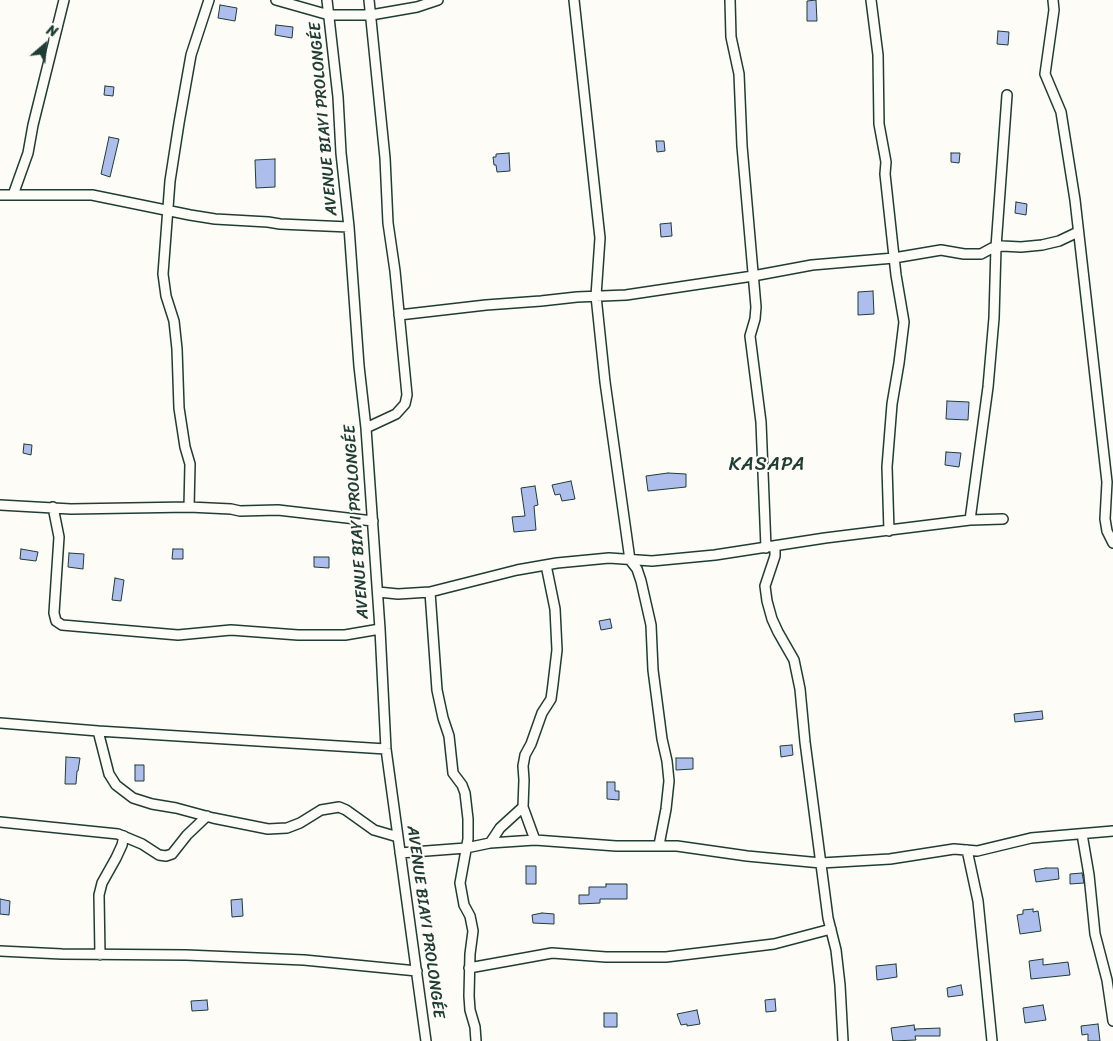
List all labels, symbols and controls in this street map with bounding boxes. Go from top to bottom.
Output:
text: N [42,18,62,45]
north arrow [20,20,70,70]
street label: AVENUE BIAYI PROLONGÉE [306,21,342,217]
street label: AVENUE BIAYI PROLONGÉE [341,424,373,620]
district label: KASAPA [727,454,807,476]
street label: AVENUE BIAYI PROLONGÉE [402,824,448,1020]

